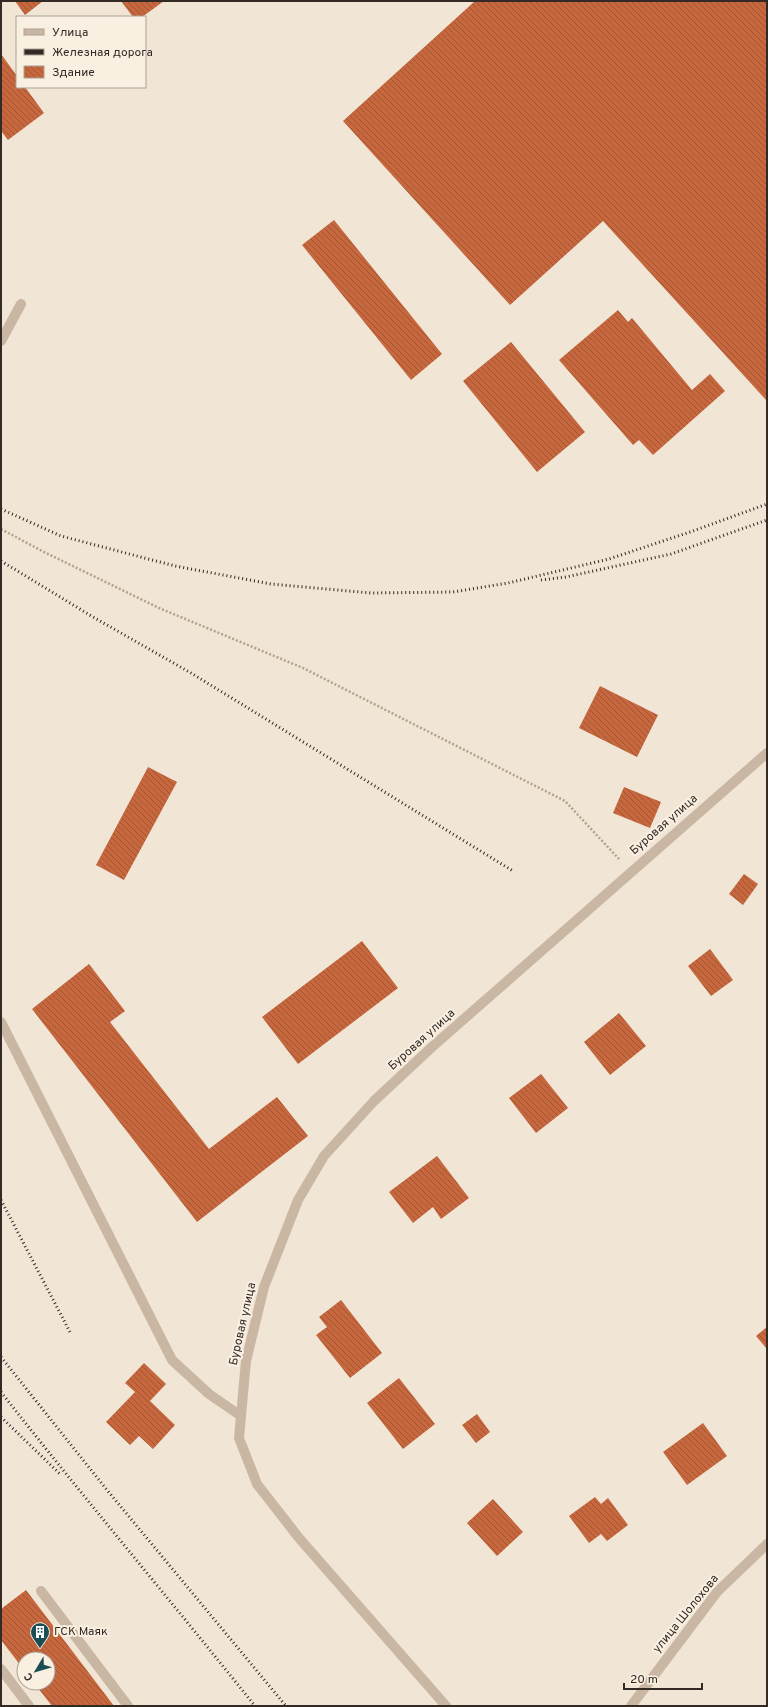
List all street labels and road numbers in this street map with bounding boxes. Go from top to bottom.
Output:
street label: Буровая улица [627,791,701,859]
street label: Буровая улица [385,1006,459,1074]
street label: Буровая улица [226,1281,260,1367]
street label: улица Шолохова [649,1571,723,1657]

